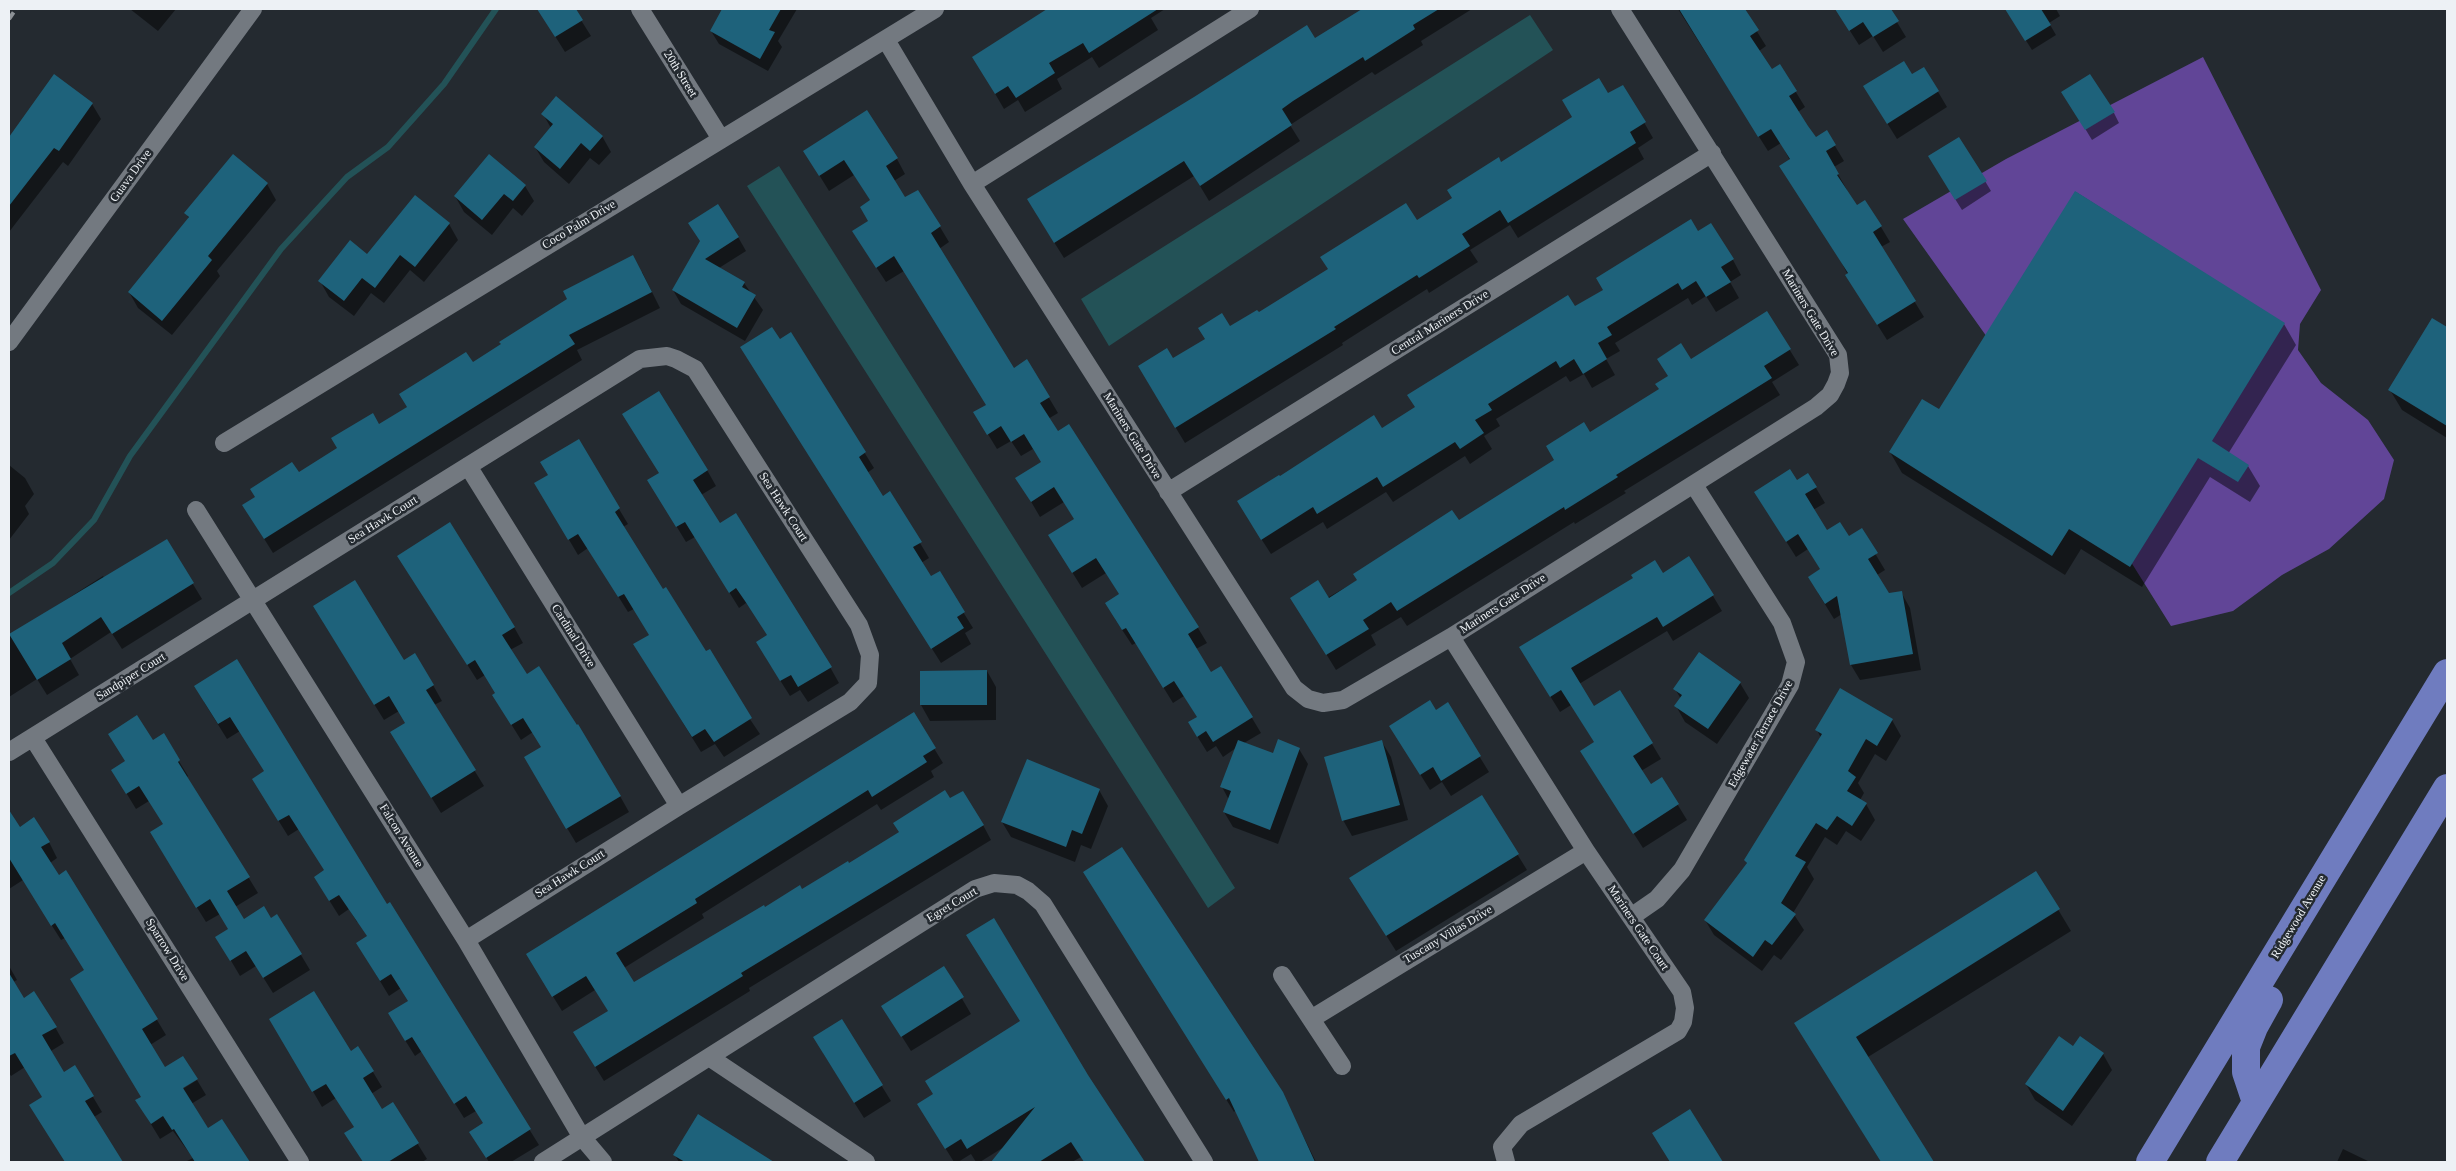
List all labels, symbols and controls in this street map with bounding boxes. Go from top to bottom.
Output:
street label: 20th Street [660,48,700,100]
street label: Guava Drive [107,147,155,205]
street label: Coco Palm Drive [540,197,618,253]
street label: Mariners Gate Drive [1778,267,1842,359]
street label: Central Mariners Drive [1389,287,1491,359]
street label: Mariners Gate Drive [1100,390,1164,482]
street label: Sea Hawk Court [755,470,811,544]
street label: Sea Hawk Court [346,493,420,547]
street label: Mariners Gate Drive [1457,571,1549,637]
street label: Cardinal Drive [548,602,598,670]
street label: Sandpiper Court [94,650,168,704]
street label: Edgewater Terrace Drive [1726,678,1796,790]
street label: Falcon Avenue [376,802,426,870]
street label: Sea Hawk Court [533,847,607,901]
street label: Ridgewood Avenue [2268,873,2330,961]
street label: Mariners Gate Court [1604,883,1672,973]
street label: Egret Court [924,884,980,926]
street label: Tuscany Villas Drive [1401,903,1495,967]
street label: Sparrow Drive [142,916,192,984]

